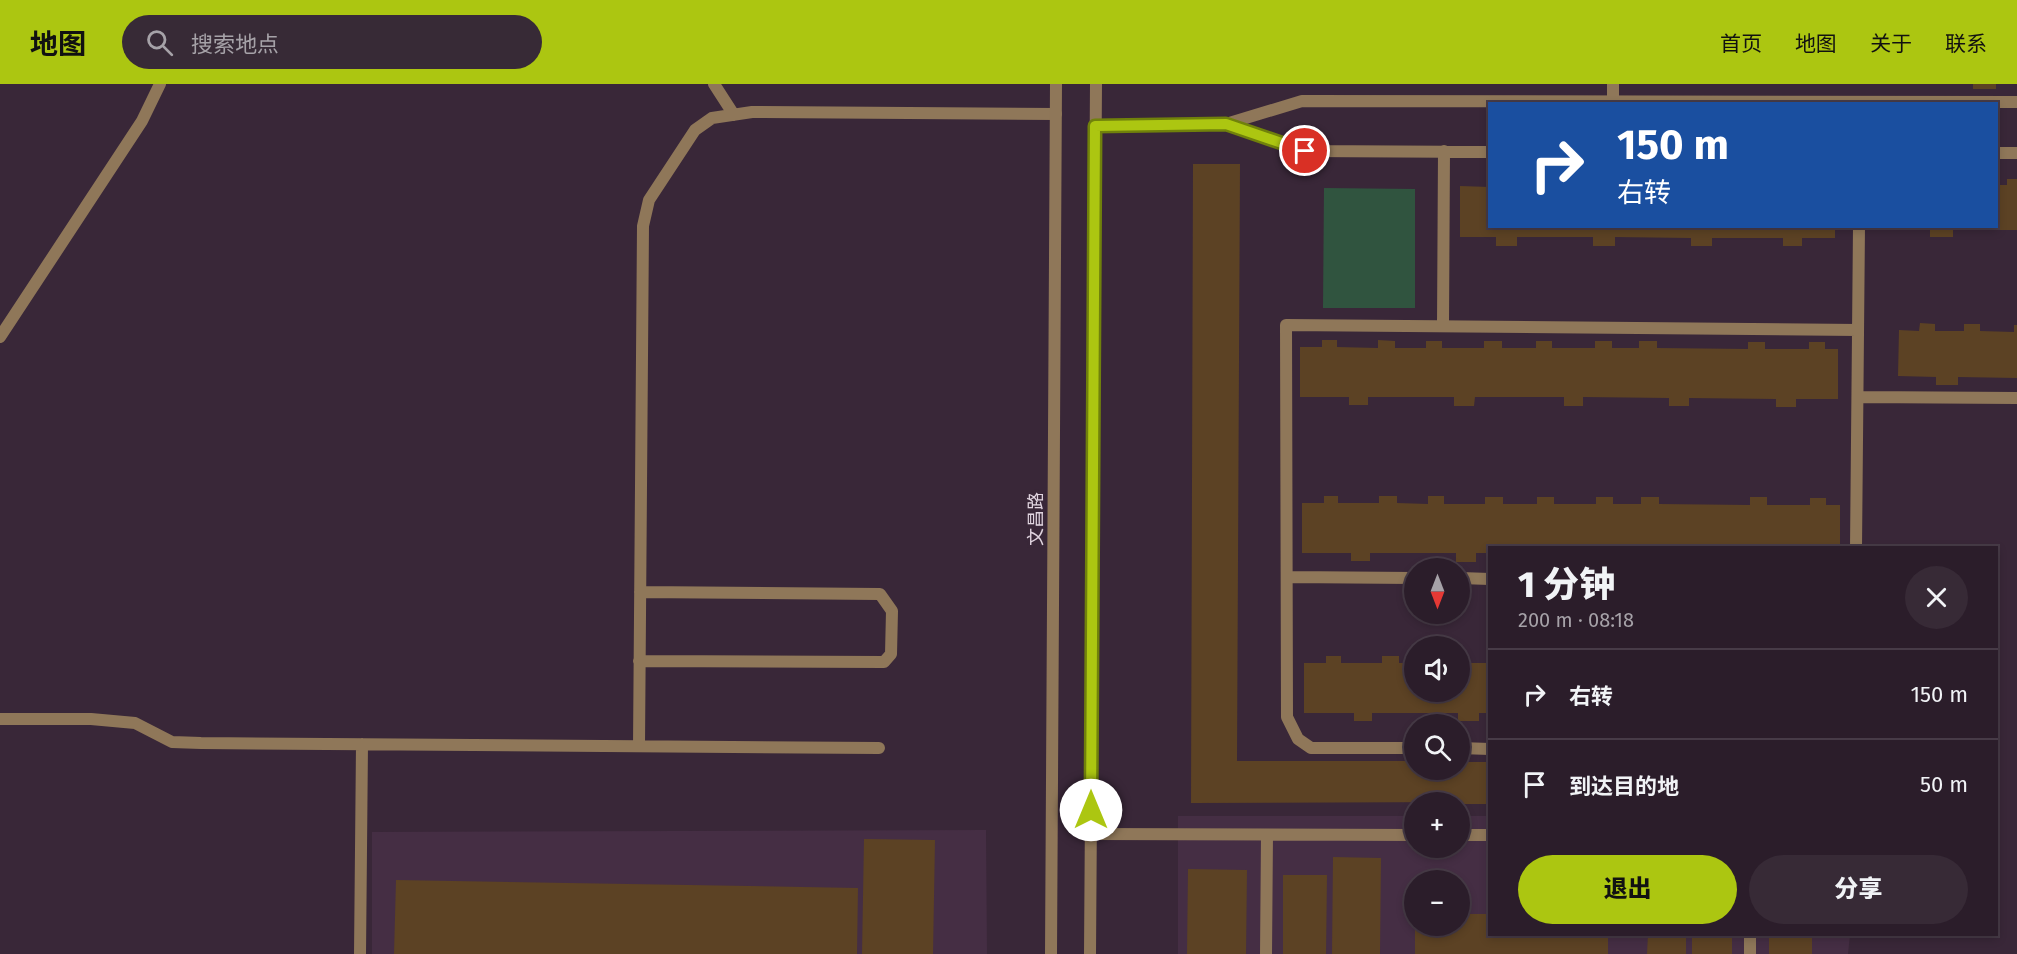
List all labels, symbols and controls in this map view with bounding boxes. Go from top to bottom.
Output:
search box [122,15,542,69]
icon: search [143,26,176,59]
text: 地图 [30,28,86,61]
text: 搜索地点 [191,31,279,58]
text: 首页 [1720,31,1762,57]
text: 地图 [1795,31,1837,57]
text: 关于 [1870,31,1912,57]
text: 联系 [1945,31,1987,57]
text: 150 m [1617,120,1729,170]
pin [1279,125,1330,176]
icon: right [1518,126,1596,204]
icon: arrive [1288,134,1321,167]
text: 右转 [1617,177,1671,209]
street label: 文昌路 [1025,492,1047,546]
north arrow [1404,558,1470,624]
map controls [1404,558,1470,936]
text: 1 分钟 [1518,563,1615,607]
button: close [1905,566,1968,629]
text: 200 m · 08:18 [1518,608,1634,632]
button: sound [1404,636,1470,702]
icon: right [1518,678,1551,711]
text: 150 m [1910,681,1968,708]
text: 右转 [1569,683,1613,710]
button: search [1404,714,1470,780]
icon: arrive [1518,768,1551,801]
text: 50 m [1920,771,1968,798]
text: 到达目的地 [1569,773,1679,800]
position arrow [1059,778,1123,842]
button: + [1404,792,1470,858]
button: 退出 [1518,855,1737,924]
button: 分享 [1749,855,1968,924]
button: − [1404,870,1470,936]

